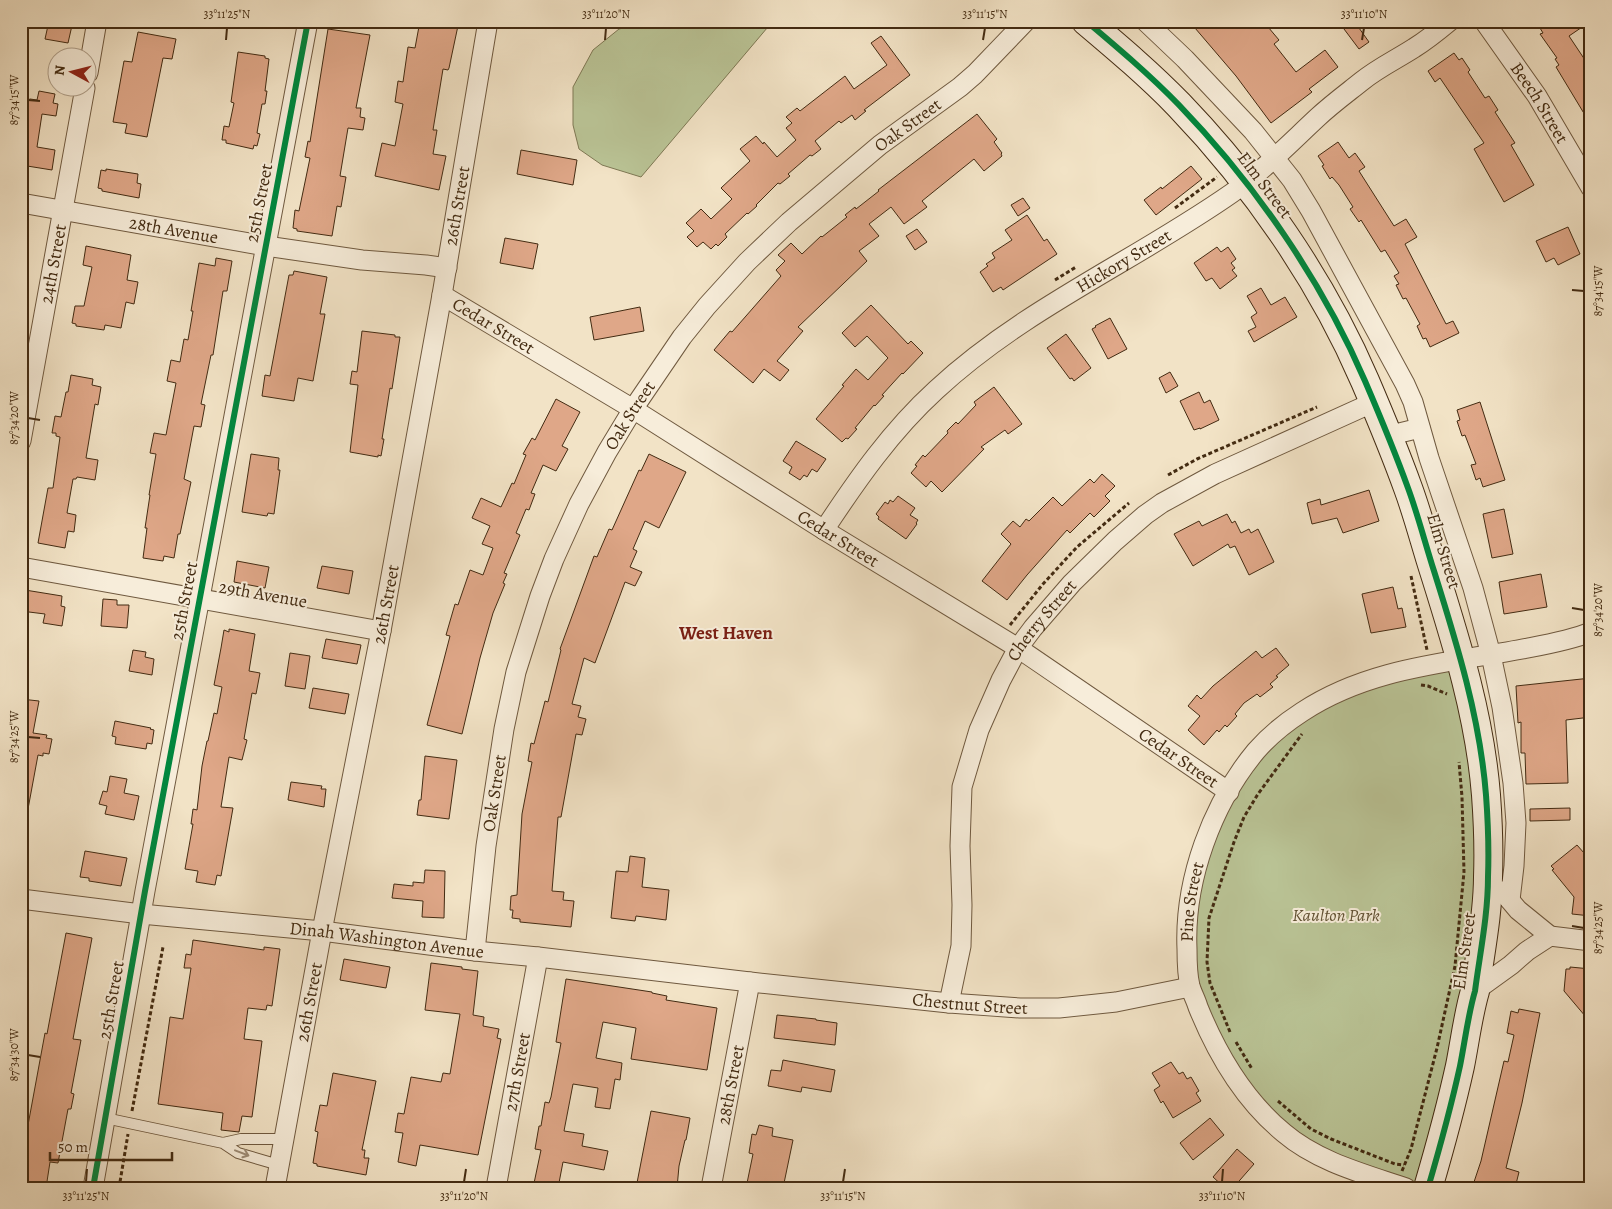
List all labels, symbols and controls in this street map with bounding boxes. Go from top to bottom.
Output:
text: 33°11'25"N [204,6,251,22]
text: 33°11'20"N [582,6,630,22]
text: 33°11'15"N [962,6,1008,22]
text: 33°11'10"N [1341,6,1388,22]
north arrow [48,48,98,98]
street label: Beech Street [1505,57,1574,148]
text: N [50,64,70,77]
text: 87°34'15"W [6,74,22,126]
street label: Oak Street [869,92,946,157]
street label: Elm Street [1232,147,1298,223]
street label: 25th Street [240,162,278,244]
street label: 26th Street [438,164,475,247]
street label: 28th Avenue [127,210,220,249]
street label: 24th Street [34,222,72,305]
street label: Hickory Street [1072,223,1176,298]
text: 87°34'15"W [1590,265,1606,317]
street label: Cedar Street [448,292,539,360]
street label: Oak Street [599,376,661,455]
text: 87°34'20"W [6,390,22,445]
street label: Cedar Street [793,504,884,573]
street label: Elm Street [1421,510,1467,592]
street label: 25th Street [165,560,203,642]
street label: 26th Street [367,563,405,646]
street label: 29th Avenue [217,574,309,614]
street label: Cherry Street [1001,574,1082,665]
text: 87°34'20"W [1590,582,1606,637]
district label: West Haven [678,620,773,646]
text: 87°34'25"W [6,710,22,763]
street label: Cedar Street [1134,722,1223,793]
street label: Oak Street [476,753,512,833]
street label: Pine Street [1175,859,1210,942]
text: 87°34'25"W [1590,901,1606,954]
park label: Kaulton Park [1292,903,1380,927]
street label: Elm Street [1447,911,1481,991]
street label: Dinah Washington Avenue [288,916,485,964]
street label: 25th Street [92,959,130,1041]
street label: 26th Street [290,960,328,1044]
street label: Chestnut Street [911,987,1028,1020]
text: 87°34'30"W [6,1028,22,1082]
street label: 27th Street [498,1031,536,1113]
street label: 28th Street [711,1043,750,1127]
scale bar [50,1129,172,1161]
text: 50 m [58,1137,88,1157]
one-way arrow [234,1149,249,1159]
text: 33°11'25"N [63,1188,110,1204]
text: 33°11'20"N [440,1188,488,1204]
text: 33°11'15"N [820,1188,866,1204]
text: 33°11'10"N [1199,1188,1246,1204]

